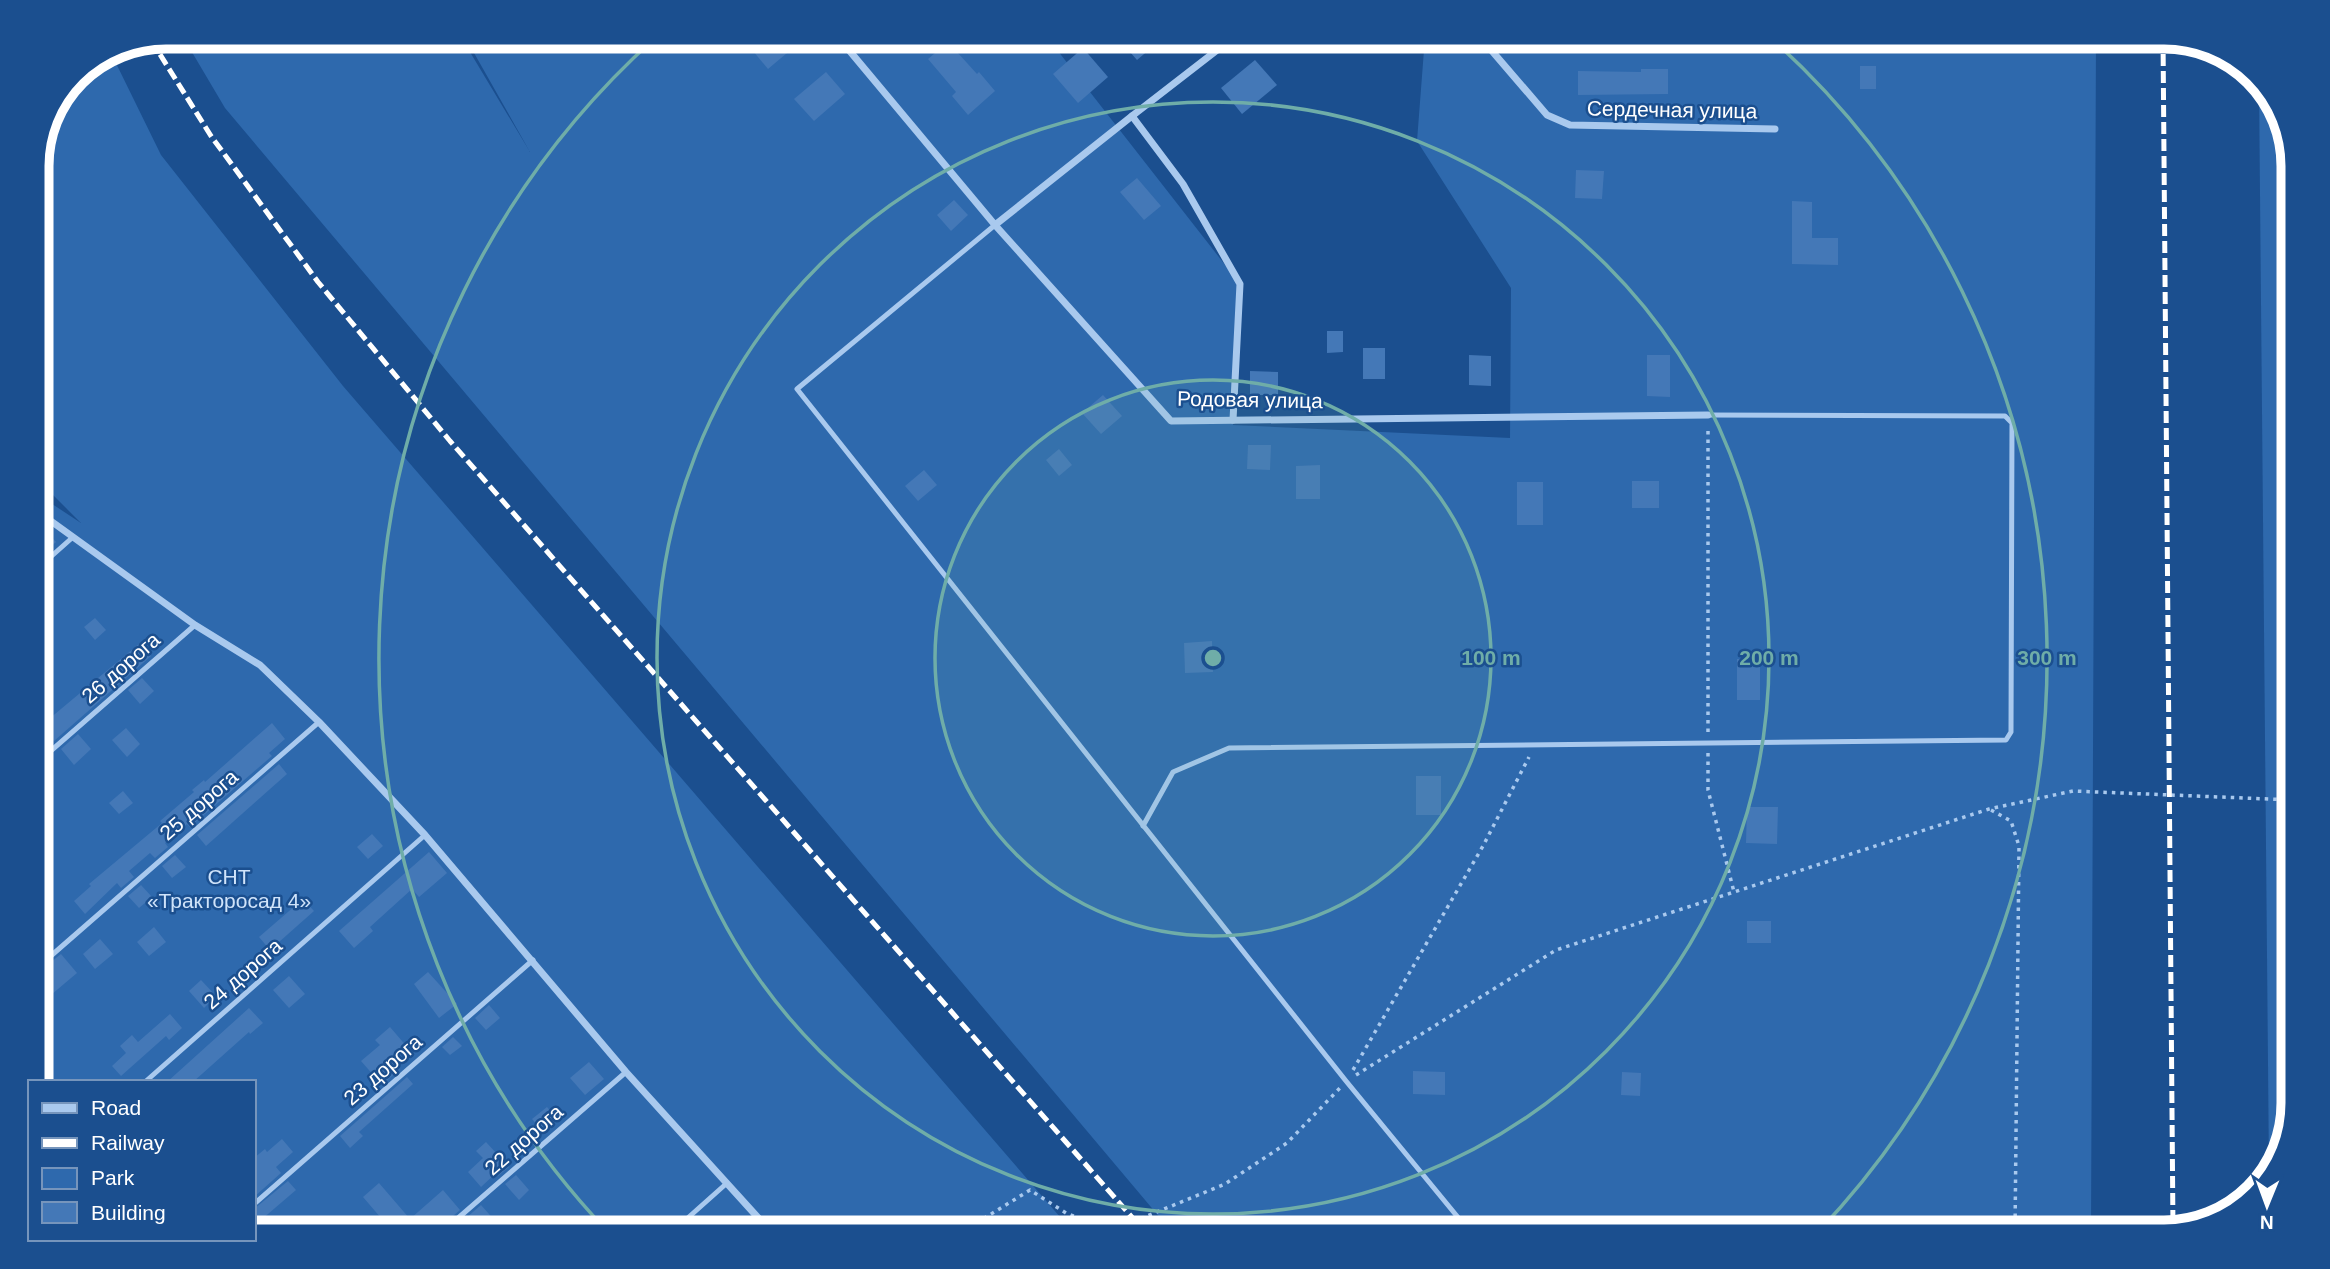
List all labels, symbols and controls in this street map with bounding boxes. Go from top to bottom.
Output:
street label: Сердечная улица [1587,97,1758,122]
street label: Родовая улица [1177,387,1323,412]
street label: 26 дорога [77,627,164,708]
centre of rings [1201,646,1225,670]
text: 100 m [1461,646,1521,669]
text: 200 m [1739,646,1799,669]
text: 300 m [2017,646,2077,669]
street label: 25 дорога [155,764,242,845]
park label: СНТ «Тракторосад 4» [147,865,311,912]
street label: 24 дорога [199,933,286,1014]
street label: 23 дорога [339,1029,426,1110]
legend [28,1080,256,1241]
text: Road [91,1096,141,1119]
street label: 22 дорога [480,1099,567,1180]
text: Railway [91,1131,165,1154]
text: Park [91,1166,135,1189]
north arrow [2232,1171,2302,1241]
text: Building [91,1201,166,1224]
text: N [2260,1212,2274,1233]

